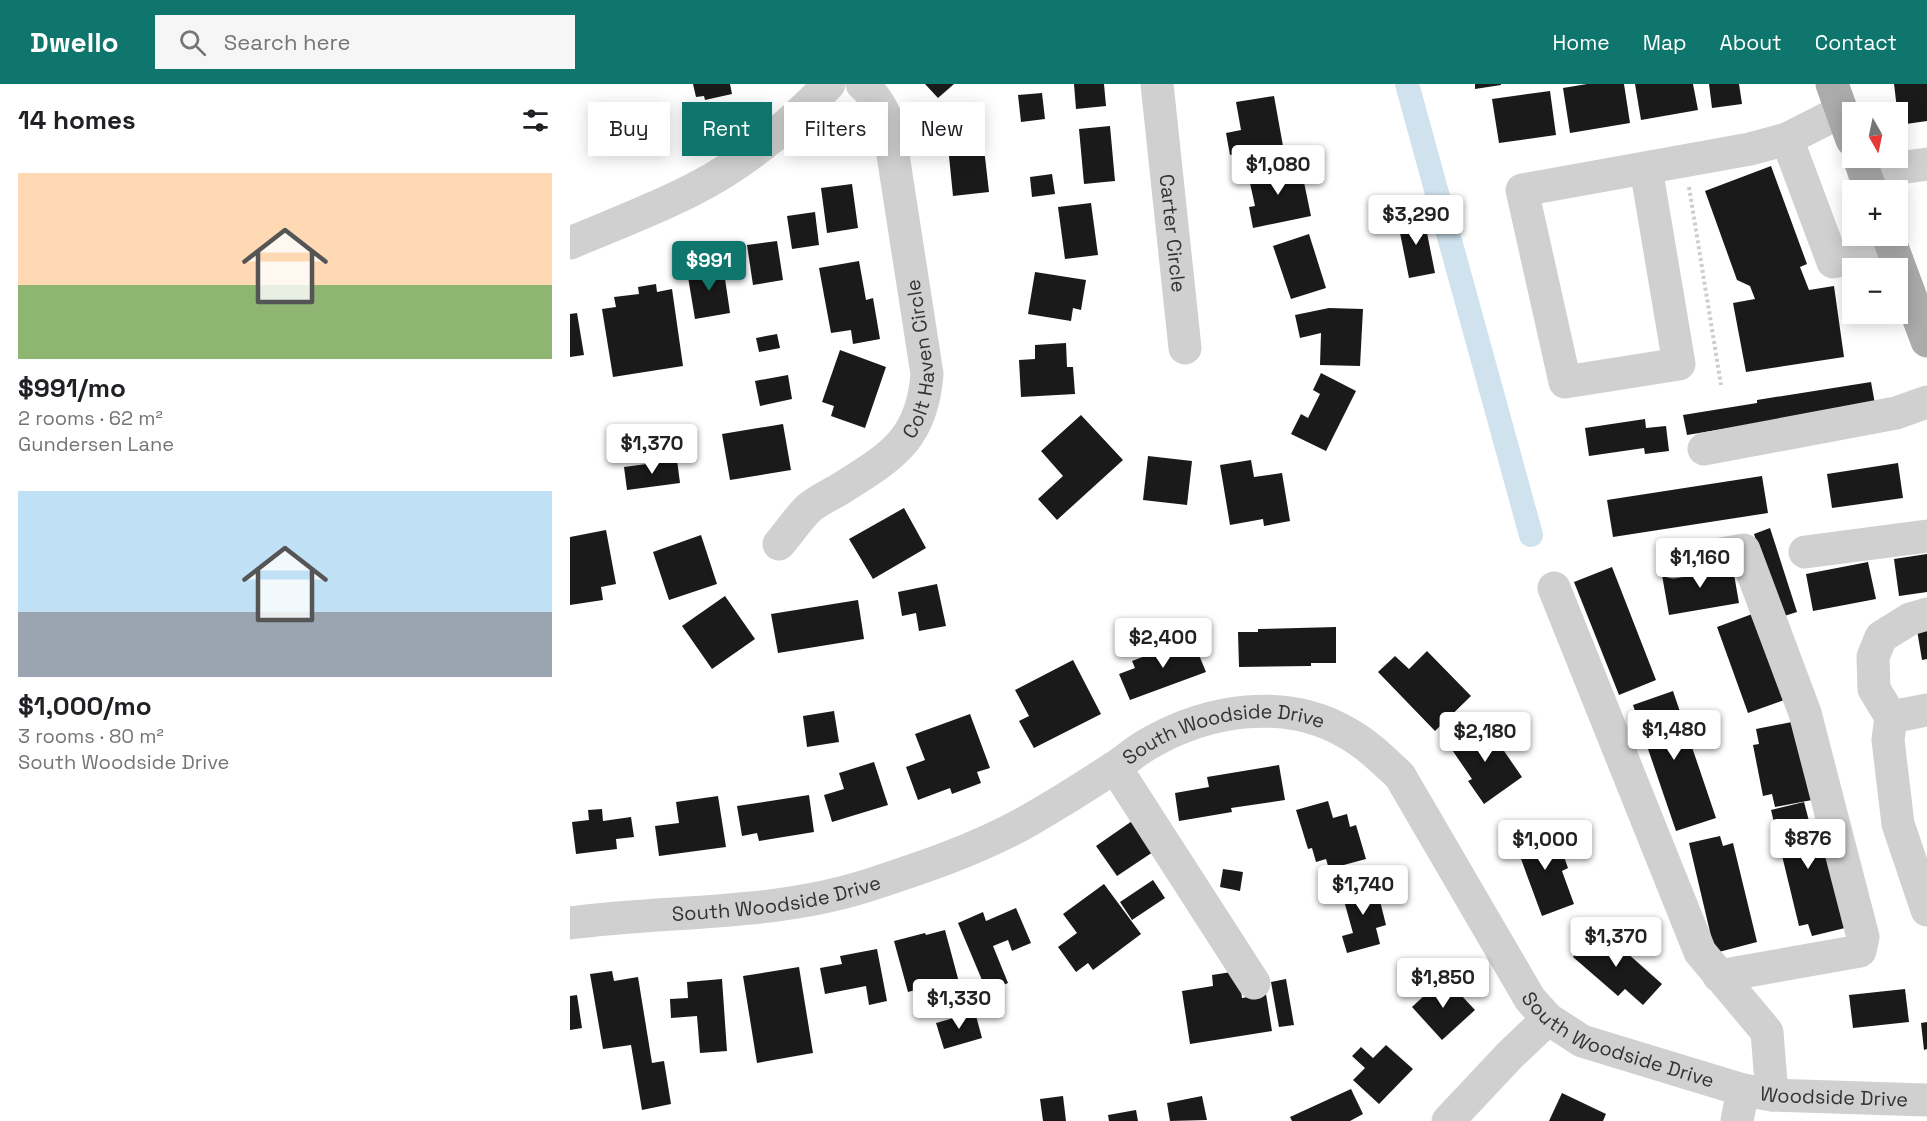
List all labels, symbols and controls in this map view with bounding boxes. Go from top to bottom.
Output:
search box [155,15,575,69]
text: Dwello [30,24,119,60]
icon: search [176,26,209,59]
text: Search here [224,28,351,56]
text: Home [1552,29,1610,56]
text: Map [1643,29,1687,56]
text: About [1720,29,1782,56]
text: Contact [1815,29,1897,56]
chip: Buy [588,102,670,156]
chip: Rent [682,102,772,156]
chip: Filters [784,102,888,156]
chip: New [900,102,985,156]
north arrow [1842,102,1908,168]
map controls [1842,102,1908,324]
text: 14 homes [18,103,136,137]
icon: filters [519,104,552,137]
pin: $1,080 [1229,145,1327,196]
text: $1,080 [1246,151,1310,177]
street label: Carter Circle [1154,173,1192,294]
button: + [1842,180,1908,246]
pin: $3,290 [1367,195,1465,246]
text: $3,290 [1382,201,1450,227]
icon: home [231,212,339,320]
pin: $991 [673,241,745,292]
text: $991 [686,247,732,273]
button: − [1842,258,1908,324]
street label: Colt Haven Circle [896,278,940,443]
text: $991/mo [18,371,126,405]
text: 2 rooms · 62 m² [18,405,163,431]
pin: $1,370 [603,424,701,475]
text: $1,370 [620,430,684,456]
text: Gundersen Lane [18,431,174,457]
icon: home [231,530,339,638]
pin: $1,160 [1651,538,1749,589]
text: $1,160 [1670,544,1730,570]
pin: $2,400 [1114,618,1212,669]
text: $2,400 [1129,624,1197,650]
text: $1,000/mo [18,689,152,723]
street label: South Woodside Drive [1117,698,1328,770]
pin: $1,480 [1625,710,1723,761]
pin: $2,180 [1436,712,1534,763]
text: $1,480 [1642,716,1706,742]
text: $2,180 [1454,718,1516,744]
text: 3 rooms · 80 m² [18,723,164,749]
text: South Woodside Drive [18,749,229,775]
pin: $876 [1772,819,1844,870]
pin: $1,000 [1496,820,1594,871]
text: $876 [1784,825,1832,851]
text: $1,000 [1512,826,1578,852]
pin: $1,740 [1314,865,1412,916]
street label: South Woodside Drive [671,869,884,927]
text: $1,740 [1332,871,1394,897]
pin: $1,370 [1567,917,1665,968]
text: $1,370 [1584,923,1648,949]
pin: $1,850 [1394,958,1492,1009]
text: $1,850 [1411,964,1475,990]
pin: $1,330 [910,979,1008,1030]
text: $1,330 [927,985,991,1011]
street label: South Woodside Drive [1516,987,1717,1094]
street label: Woodside Drive [1758,1080,1909,1112]

